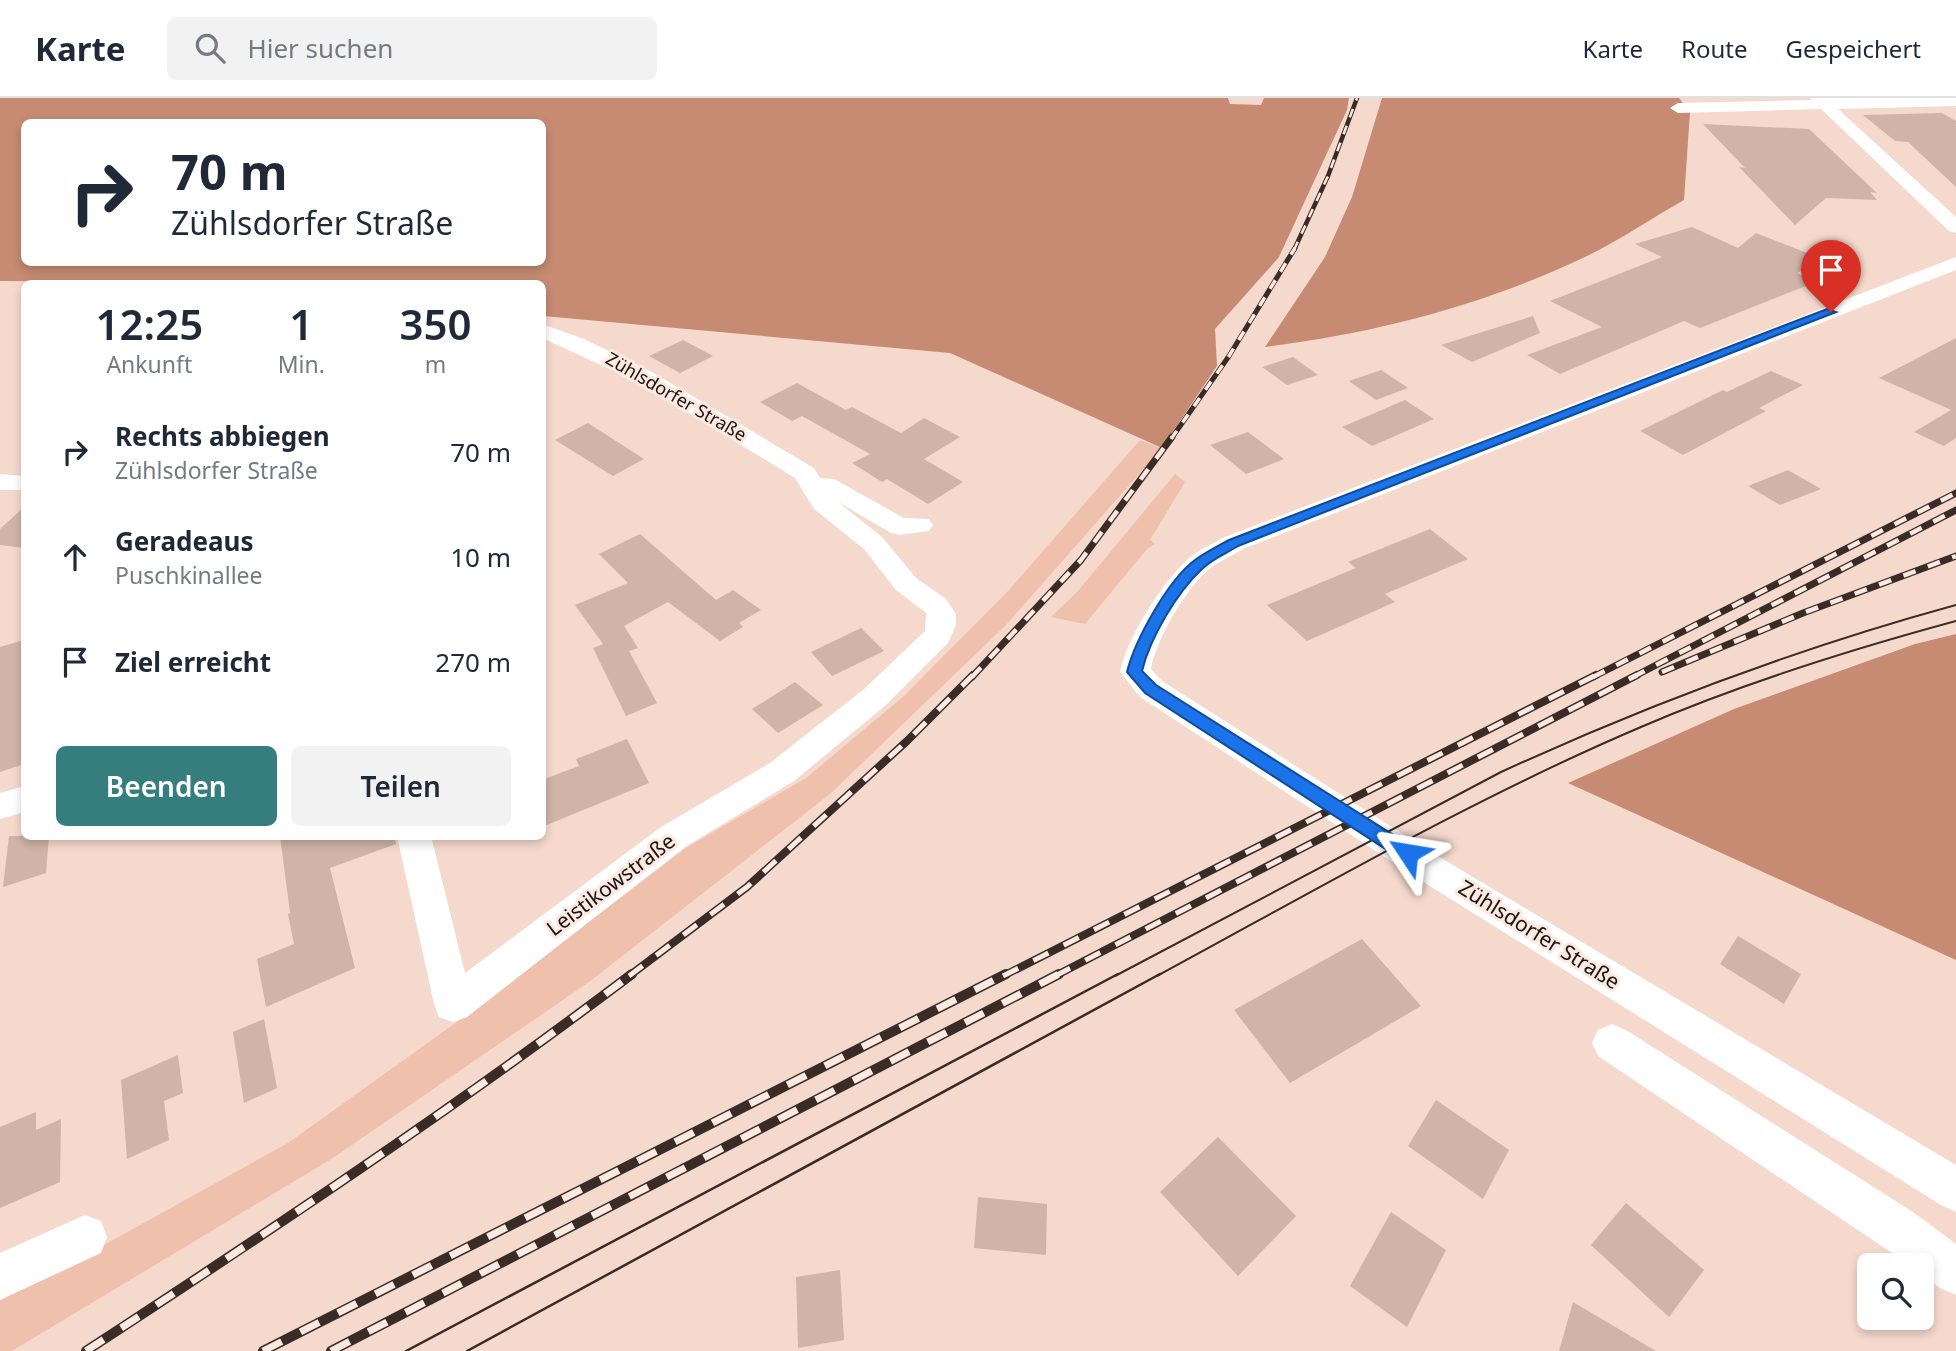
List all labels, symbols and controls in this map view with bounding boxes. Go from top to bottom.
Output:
search box [167,17,657,80]
text: Karte [35,26,125,71]
icon: search [191,29,229,67]
text: Hier suchen [247,30,393,66]
text: Karte [1583,32,1643,65]
text: Route [1681,32,1748,65]
text: Gespeichert [1786,32,1921,65]
text: 70 m [171,138,288,204]
icon: right [56,147,147,238]
text: Zühlsdorfer Straße [171,201,453,244]
pin [1801,240,1861,312]
icon: arrive [1812,251,1850,289]
text: 12:25 [96,295,203,352]
text: 1 [289,295,313,352]
text: 350 [399,295,471,352]
street label: Zühlsdorfer Straße [602,346,751,446]
text: Ankunft [106,348,192,380]
text: Min. [278,348,325,380]
text: m [425,348,446,380]
text: Rechts abbiegen [115,418,330,454]
icon: right [56,433,94,471]
text: 70 m [450,434,511,470]
text: Zühlsdorfer Straße [115,454,318,486]
text: Geradeaus [115,523,254,559]
icon: ahead [56,538,94,576]
text: 10 m [450,539,511,575]
text: Puschkinallee [115,559,263,591]
icon: arrive [56,643,94,681]
text: Ziel erreicht [115,644,271,680]
text: 270 m [435,644,511,680]
button: Beenden [56,746,277,826]
button: Teilen [291,746,511,826]
position arrow [1371,816,1445,890]
street label: Leistikowstraße [540,827,680,942]
street label: Zühlsdorfer Straße [1454,873,1625,995]
map controls [1857,1253,1934,1330]
button: search [1857,1253,1934,1330]

